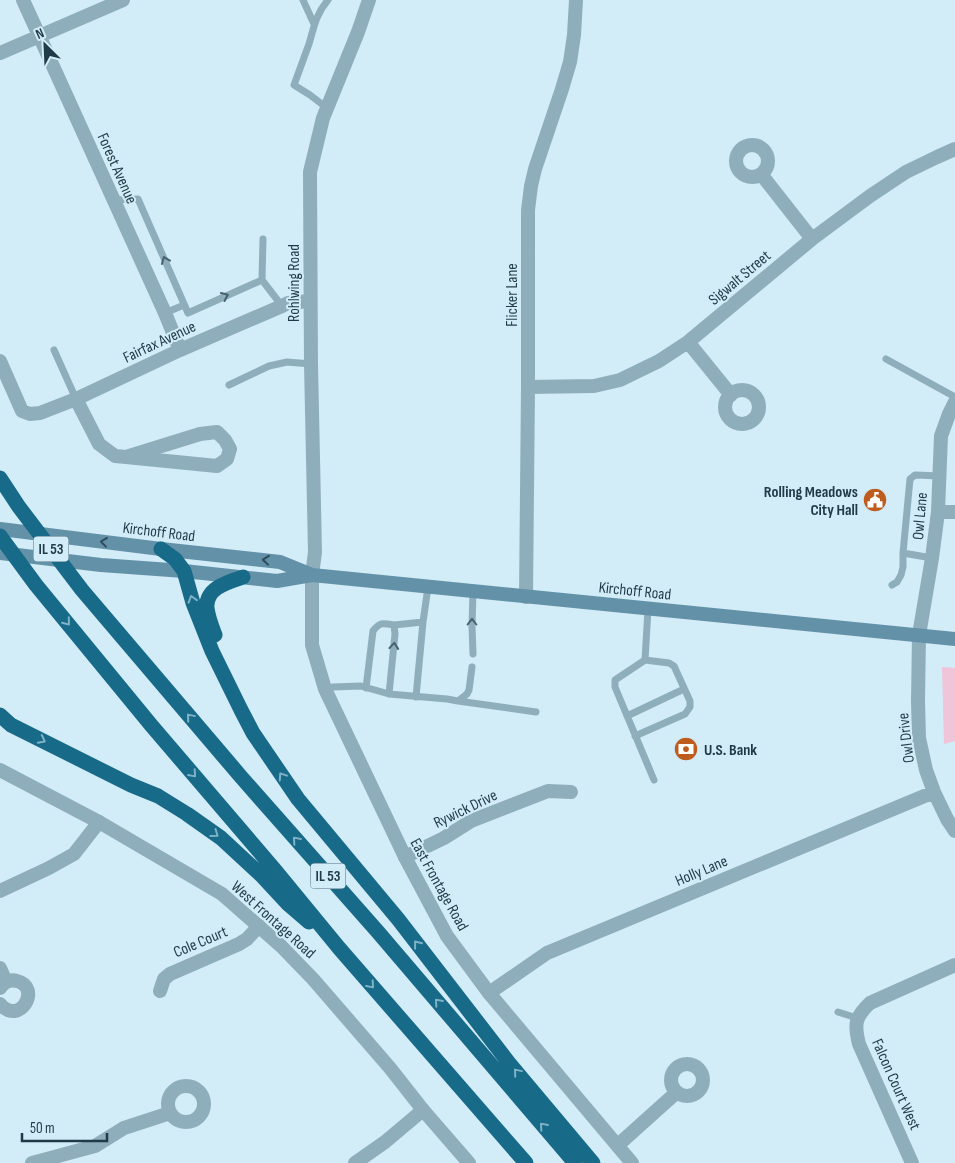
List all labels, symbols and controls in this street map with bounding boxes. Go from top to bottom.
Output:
north arrow [20,20,70,70]
text: N [33,24,47,43]
street label: Forest Avenue [93,130,141,207]
street label: Rohlwing Road [285,244,304,322]
street label: Sigwalt Street [705,247,775,310]
one-way arrow [160,256,171,265]
street label: Flicker Lane [503,263,522,327]
one-way arrow [220,292,229,303]
street label: Fairfax Avenue [120,317,199,367]
place label: Rolling Meadows City Hall [764,483,858,520]
public building icon: Rolling Meadows City Hall [862,487,888,513]
street label: Owl Lane [909,492,932,541]
street label: Kirchoff Road [122,519,196,546]
road number: IL 53 [34,536,68,562]
one-way arrow [100,537,108,548]
one-way arrow [262,555,270,566]
street label: Kirchoff Road [598,578,672,605]
one-way arrow [188,595,198,603]
one-way arrow [61,617,70,626]
one-way arrow [467,618,477,626]
one-way arrow [388,642,399,650]
street label: Owl Drive [894,712,919,764]
one-way arrow [187,714,196,723]
one-way arrow [36,734,45,744]
bank icon: U.S. Bank [673,736,699,762]
place label: U.S. Bank [704,741,757,760]
one-way arrow [187,768,196,777]
one-way arrow [279,773,288,782]
street label: Rywick Drive [431,786,501,833]
one-way arrow [209,828,218,836]
street label: East Frontage Road [406,835,472,934]
one-way arrow [293,837,302,846]
street label: Holly Lane [673,852,731,891]
road number: IL 53 [310,864,346,888]
street label: West Frontage Road [227,877,319,963]
street label: Cole Court [171,922,231,962]
one-way arrow [415,941,423,950]
one-way arrow [366,979,374,988]
one-way arrow [435,999,444,1008]
street label: Falcon Court West [867,1036,924,1133]
one-way arrow [514,1069,522,1078]
scale bar [22,1110,108,1142]
text: 50 m [30,1119,55,1138]
one-way arrow [541,1123,549,1132]

